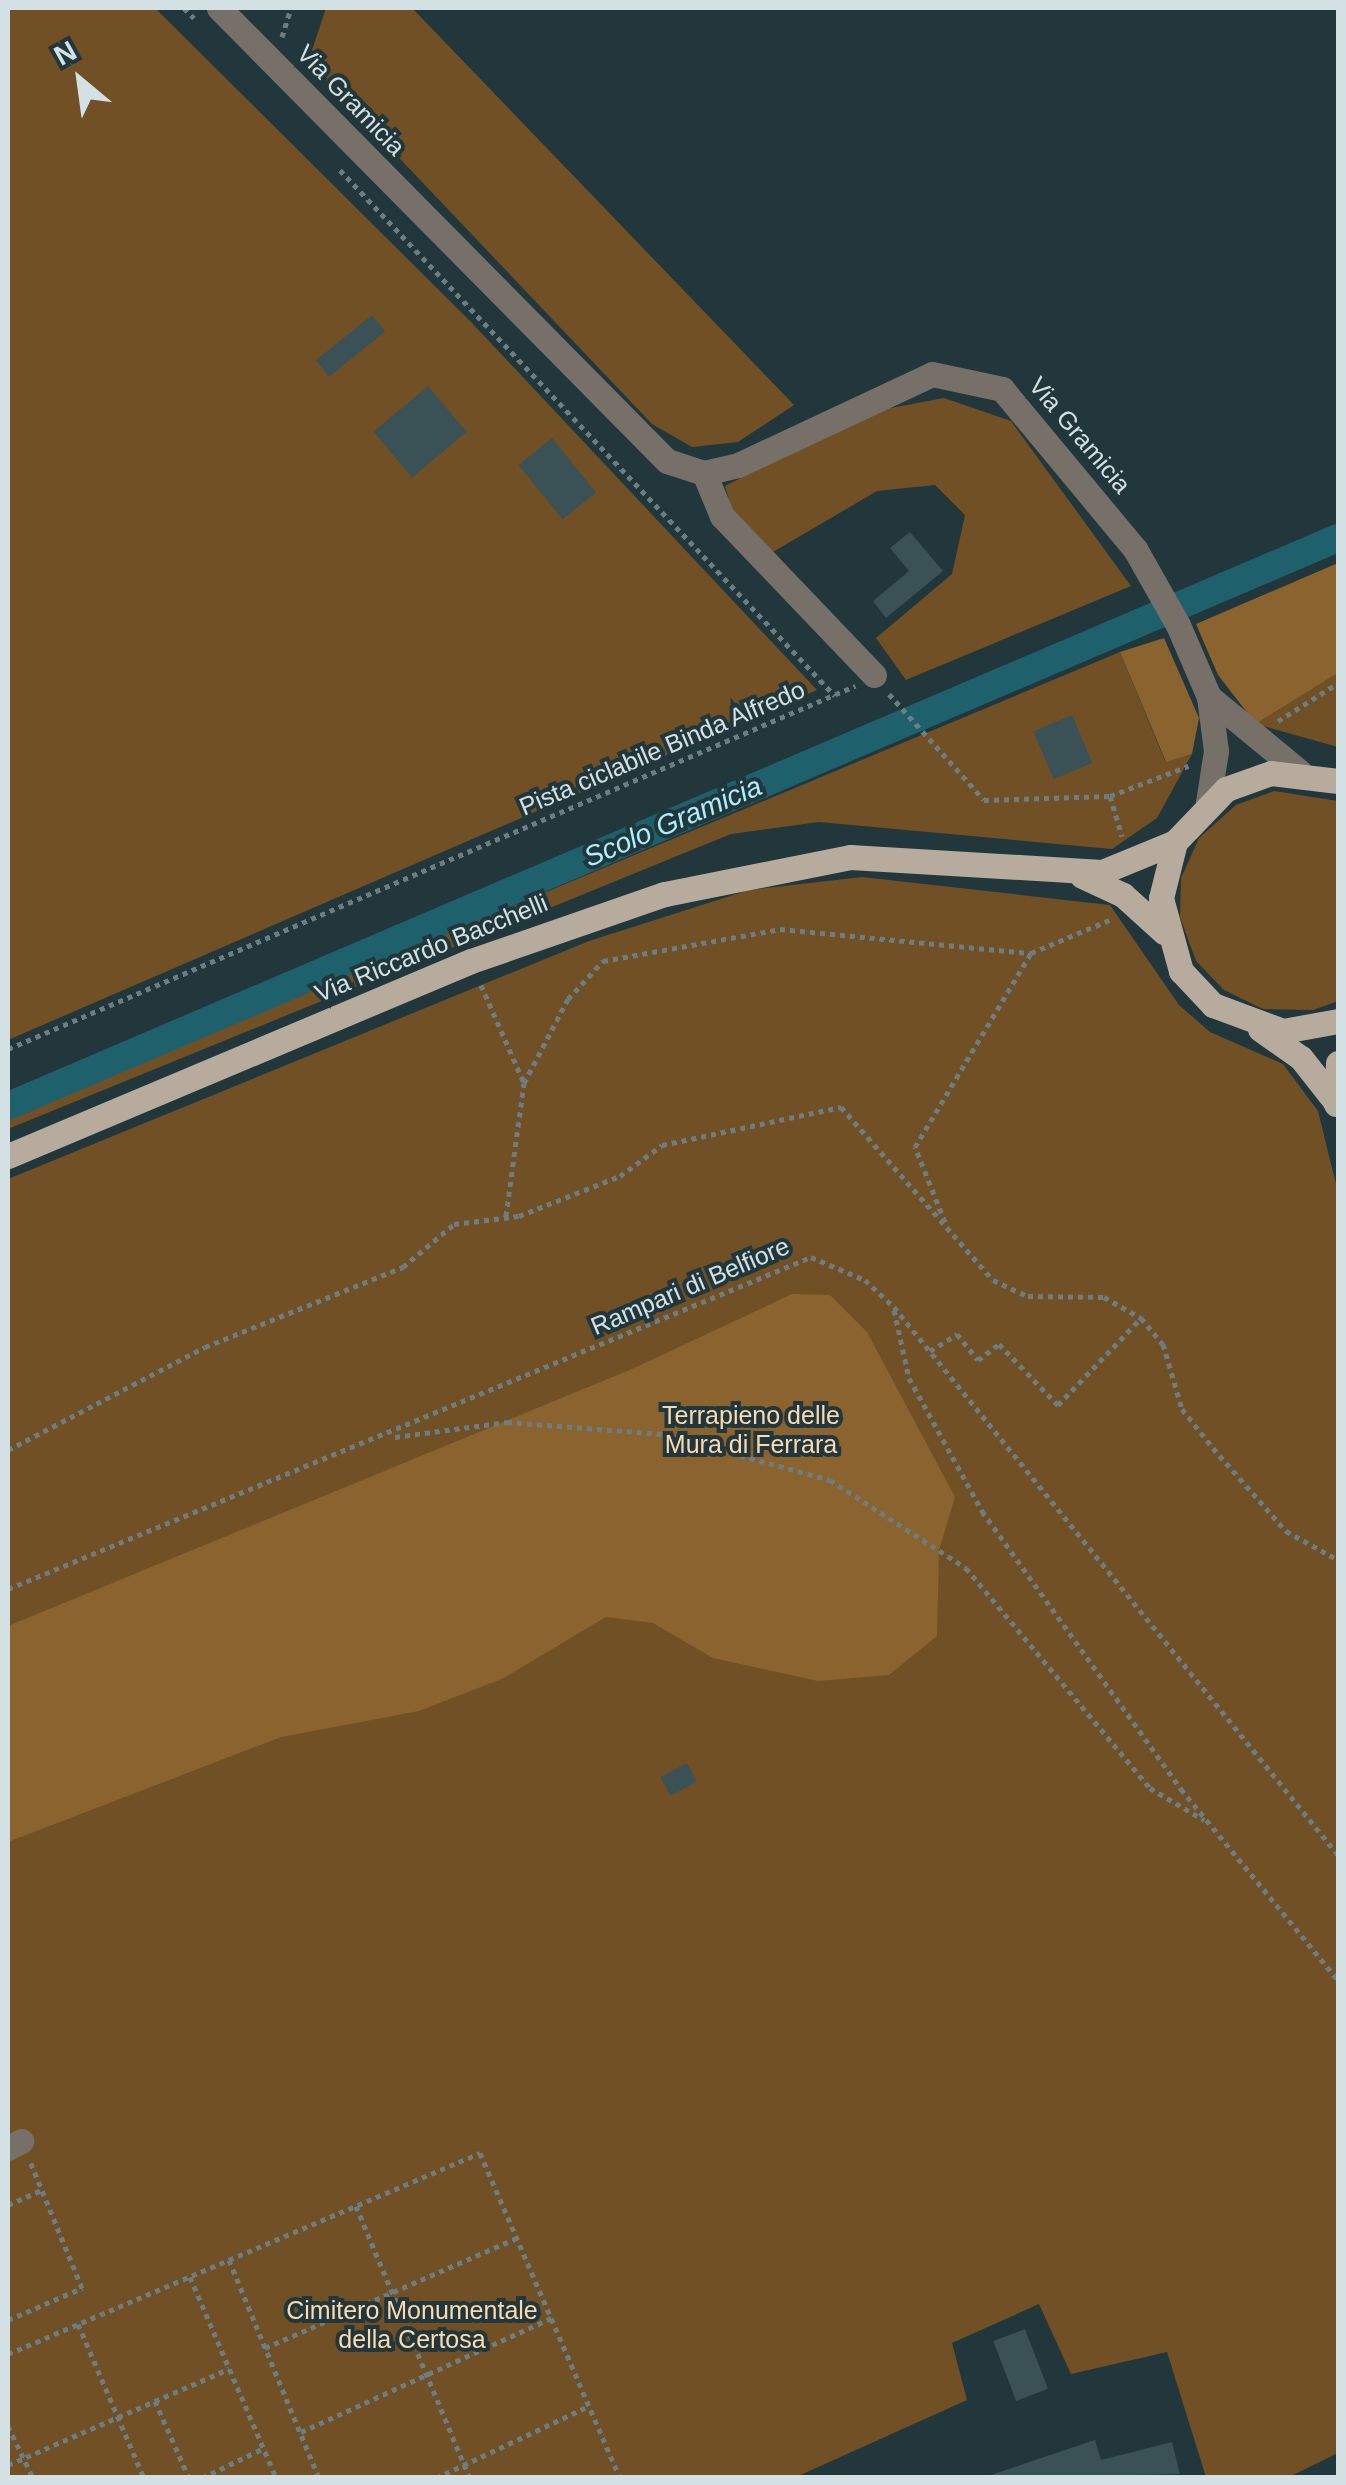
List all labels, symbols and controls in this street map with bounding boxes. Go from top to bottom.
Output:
north arrow [30,30,130,130]
text: N [49,35,82,72]
street label: Via Gramicia [291,38,411,162]
street label: Via Gramicia [1023,371,1137,499]
street label: Pista ciclabile Binda Alfredo [514,674,810,822]
water label: Scolo Gramicia [579,769,767,875]
street label: Via Riccardo Bacchelli [310,888,552,1008]
street label: Rampari di Belfiore [586,1231,794,1341]
park label: Terrapieno delle Mura di Ferrara [662,1401,840,1460]
park label: Cimitero Monumentale della Certosa [286,2296,538,2355]

